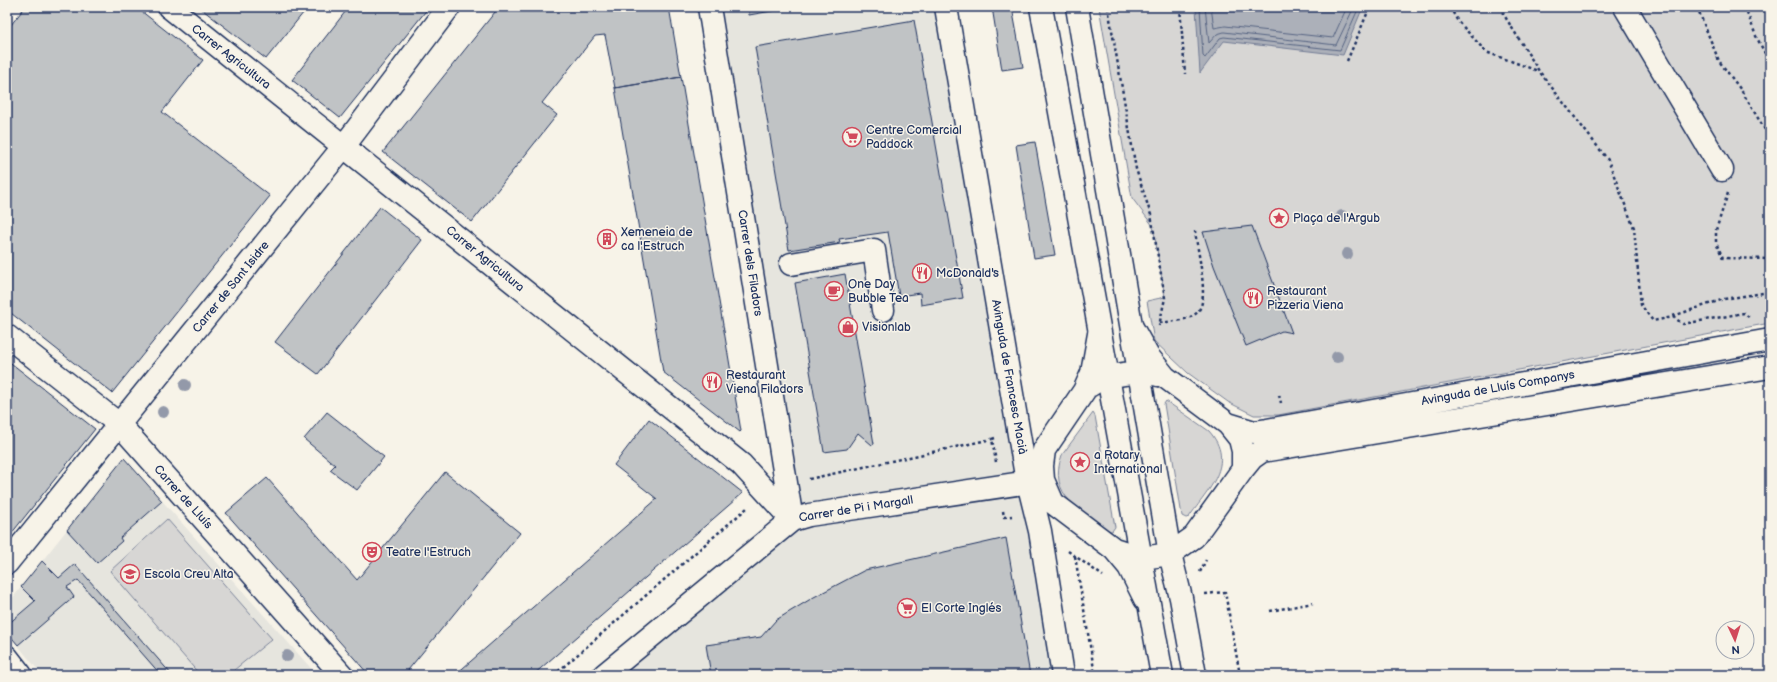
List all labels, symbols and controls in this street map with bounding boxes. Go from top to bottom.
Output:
street label: Carrer Agricultura [188,21,274,93]
place label: Centre Comercial Paddock [866,123,962,152]
supermarket icon: Centre Comercial Paddock [841,126,863,148]
place icon: Plaça de l'Argub [1268,207,1290,229]
street label: Carrer dels Filadors [734,209,766,317]
place label: Plaça de l'Argub [1293,211,1380,226]
street label: Carrer Agricultura [443,223,527,295]
place label: Xemeneia de ca l'Estruch [620,225,693,254]
building icon: Xemeneia de ca l'Estruch [596,228,618,250]
street label: Carrer de Sant Isidre [189,238,273,336]
restaurant icon: McDonald's [911,262,933,284]
place label: McDonald's [936,266,999,281]
place label: One Day Bubble Tea [848,277,909,306]
cafe icon: One Day Bubble Tea [823,280,845,302]
place label: Restaurant Pizzeria Viena [1267,284,1344,313]
restaurant icon: Restaurant Pizzeria Viena [1242,287,1264,309]
street label: Avinguda de Francesc Macià [988,298,1030,456]
shop icon: Visionlab [837,316,859,338]
place label: Visionlab [862,320,911,335]
street label: Avinguda de Lluís Companys [1420,367,1576,409]
place label: Restaurant Viena Filadors [726,368,804,397]
restaurant icon: Restaurant Viena Filadors [701,371,723,393]
place label: a Rotary International [1094,448,1162,477]
place icon: a Rotary International [1069,451,1091,473]
street label: Carrer de Lluís [150,462,216,532]
street label: Carrer de Pi i Margall [798,493,914,525]
theatre icon: Teatre l'Estruch [361,541,383,563]
place label: Teatre l'Estruch [386,545,471,560]
school or university icon: Escola Creu Alta [119,563,141,585]
place label: Escola Creu Alta [144,567,234,582]
supermarket icon: El Corte Inglés [896,597,918,619]
place label: El Corte Inglés [921,601,1002,616]
north arrow [1715,620,1755,660]
text: N [1731,643,1740,656]

